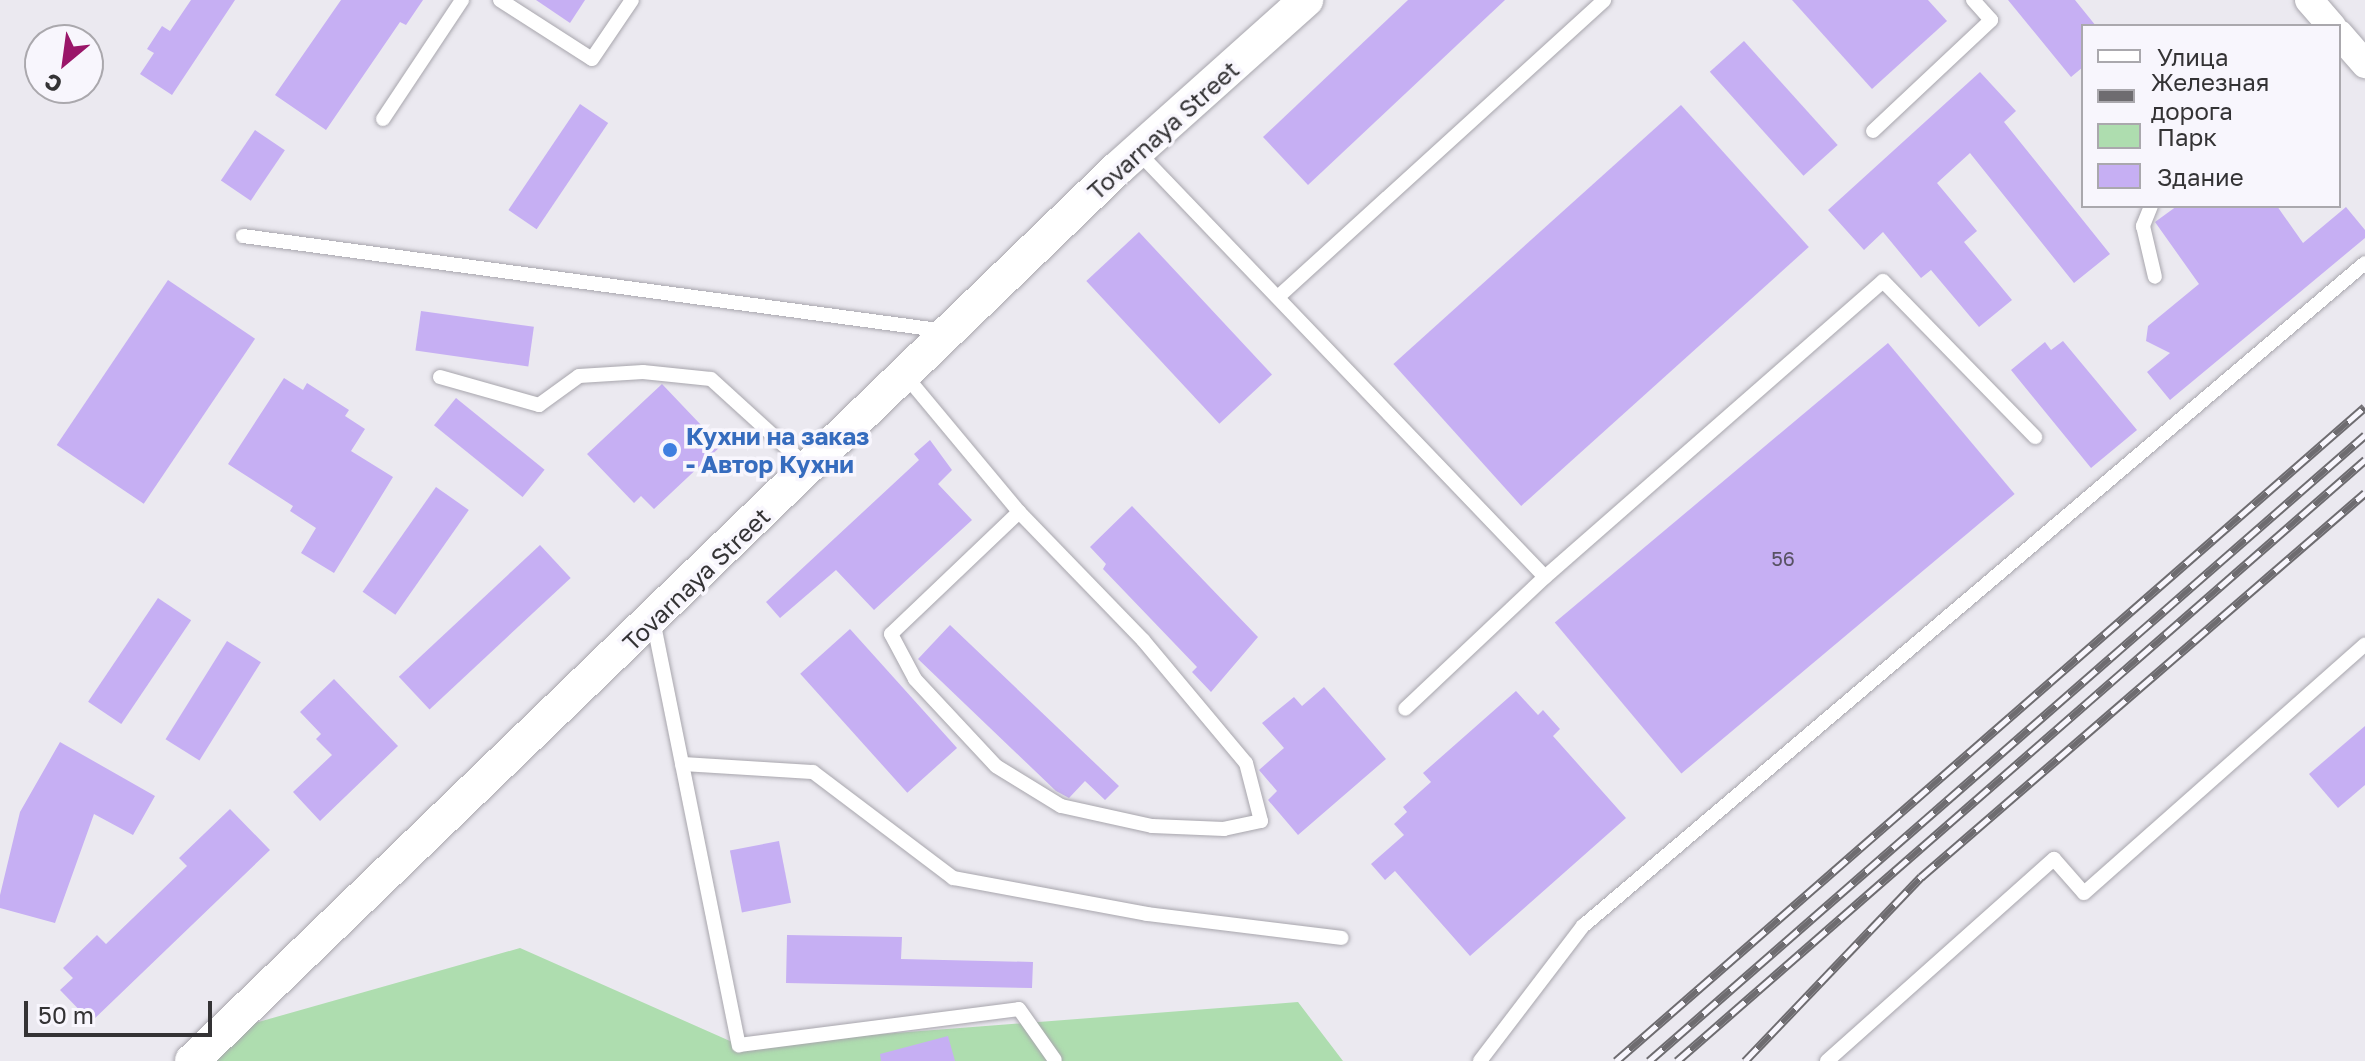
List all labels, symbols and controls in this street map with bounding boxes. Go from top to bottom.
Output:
north arrow [24,24,104,104]
legend [2081,24,2341,208]
text: Улица [2157,42,2229,71]
street label: Tovarnaya Street [1081,55,1245,205]
text: Железная дорога [2151,67,2269,125]
text: С [40,68,66,99]
text: Парк [2157,122,2217,151]
text: Здание [2157,162,2244,191]
place label: Кухни на заказ - Автор Кухни [686,422,869,478]
marker: Кухни на заказ - Автор Кухни [661,441,679,459]
street label: Tovarnaya Street [616,501,776,657]
house number: 56 [1771,546,1795,570]
scale bar [28,985,216,1035]
text: 50 m [38,1000,94,1029]

